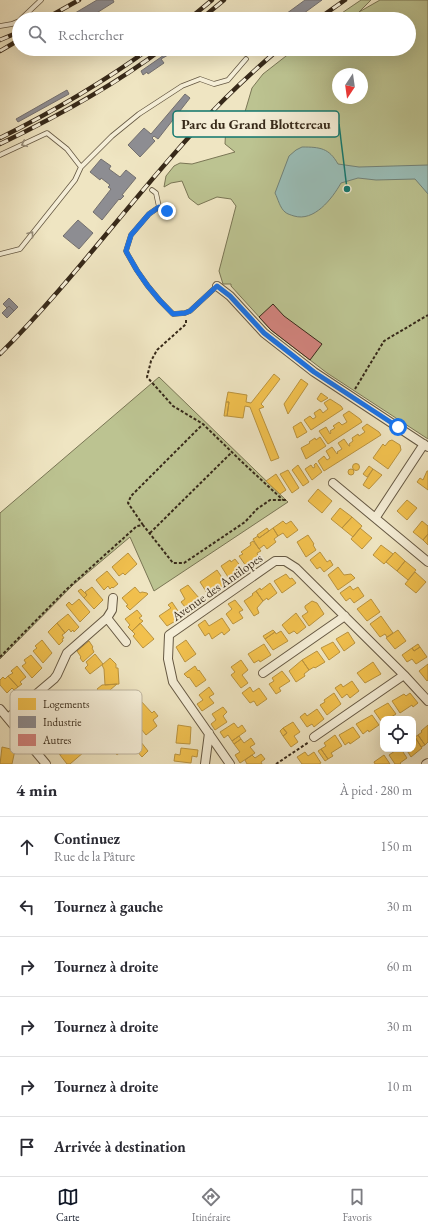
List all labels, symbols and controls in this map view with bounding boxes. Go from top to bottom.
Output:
search box [12,12,416,56]
icon: search [26,23,48,45]
text: Rechercher [58,25,124,44]
north arrow [332,68,368,104]
callout: Parc du Grand Blottereau [173,111,339,137]
text: Parc du Grand Blottereau [181,115,331,133]
one-way arrow [20,139,28,147]
route end [158,202,176,220]
one-way arrow [27,232,34,239]
route start [389,418,407,436]
street label: Avenue des Antilopes [167,549,266,625]
legend [10,690,142,754]
text: Logements [43,697,90,711]
text: Industrie [43,715,82,729]
map controls [380,716,416,752]
button: locate [380,716,416,752]
text: Autres [42,733,72,747]
text: 4 min [16,779,57,801]
text: À pied · 280 m [340,782,412,799]
text: Continuez [54,829,120,848]
icon: ahead [16,836,38,858]
text: 150 m [381,838,412,855]
text: Rue de la Pâture [54,848,135,865]
icon: left [16,896,38,918]
text: Tournez à gauche [54,897,163,916]
text: 30 m [387,898,412,915]
icon: right [16,956,38,978]
text: Tournez à droite [54,957,158,976]
text: 60 m [387,958,412,975]
icon: right [16,1016,38,1038]
text: Tournez à droite [54,1017,158,1036]
text: 30 m [387,1018,412,1035]
icon: right [16,1076,38,1098]
text: Tournez à droite [54,1077,158,1096]
text: 10 m [387,1078,412,1095]
icon: arrive [16,1136,38,1158]
text: Arrivée à destination [54,1137,186,1156]
tab: Carte [56,1186,80,1224]
tab: Itinéraire [192,1186,230,1224]
tab: Favoris [343,1186,372,1224]

